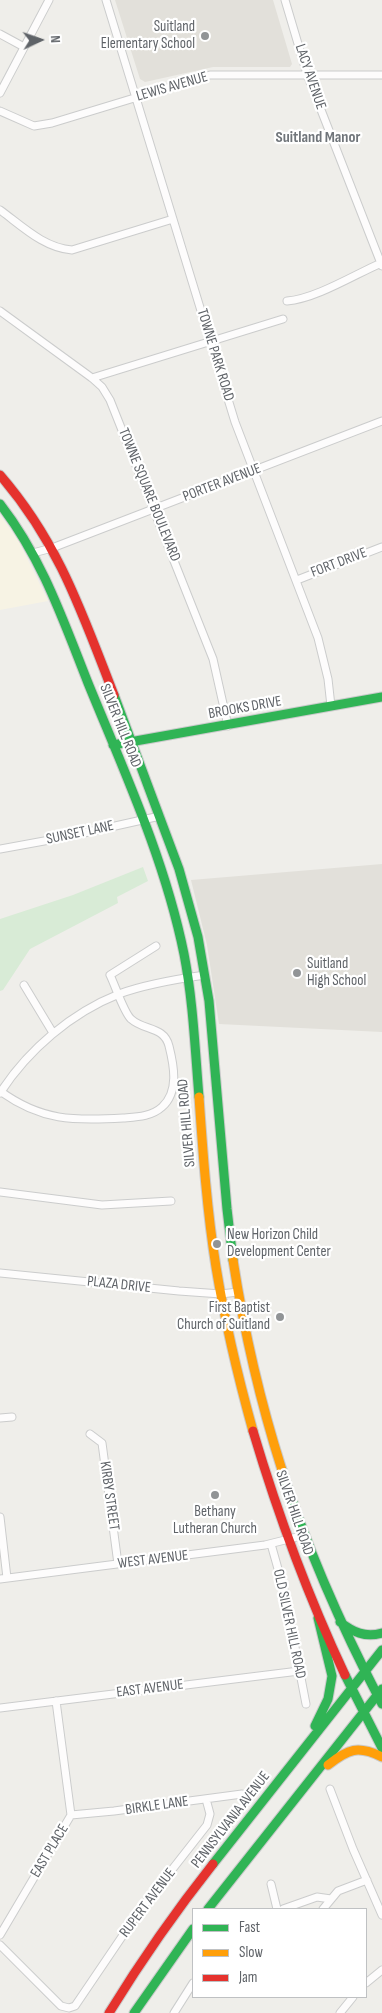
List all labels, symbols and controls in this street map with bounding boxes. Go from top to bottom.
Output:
north arrow [15,15,65,65]
place label: Suitland Elementary School [101,18,195,53]
marker: Suitland Elementary School [199,30,211,42]
text: N [47,35,64,43]
street label: LACY AVENUE [290,42,330,112]
street label: LEWIS AVENUE [134,68,210,106]
district label: Suitland Manor [276,128,360,148]
street label: TOWNE PARK ROAD [192,307,238,403]
street label: TOWNE SQUARE BOULEVARD [114,426,184,564]
street label: PORTER AVENUE [180,460,264,506]
street label: FORT DRIVE [308,544,370,582]
street label: SILVER HILL ROAD [95,682,145,770]
street label: BROOKS DRIVE [207,693,283,723]
street label: SUNSET LANE [45,817,115,849]
place label: Suitland High School [307,955,366,990]
marker: Suitland High School [291,967,303,979]
street label: SILVER HILL ROAD [174,1078,200,1168]
place label: New Horizon Child Development Center [227,1226,331,1261]
marker: New Horizon Child Development Center [211,1238,223,1250]
street label: PLAZA DRIVE [86,1273,152,1297]
place label: First Baptist Church of Suitland [177,1299,270,1334]
marker: First Baptist Church of Suitland [274,1311,286,1323]
street label: KIRBY STREET [95,1460,123,1532]
street label: SILVER HILL ROAD [271,1468,317,1558]
marker: Bethany Lutheran Church [209,1489,221,1501]
place label: Bethany Lutheran Church [173,1503,257,1538]
street label: WEST AVENUE [117,1547,189,1573]
street label: OLD SILVER HILL ROAD [269,1568,309,1680]
street label: EAST AVENUE [115,1676,185,1702]
street label: PENNSYLVANIA AVENUE [188,1768,274,1872]
street label: BIRKLE LANE [124,1793,190,1819]
street label: EAST PLACE [27,1821,73,1881]
street label: RUPERT AVENUE [116,1865,180,1941]
legend [192,1908,367,1998]
text: Fast [239,1918,260,1937]
text: Slow [239,1943,263,1962]
text: Jam [239,1968,257,1987]

